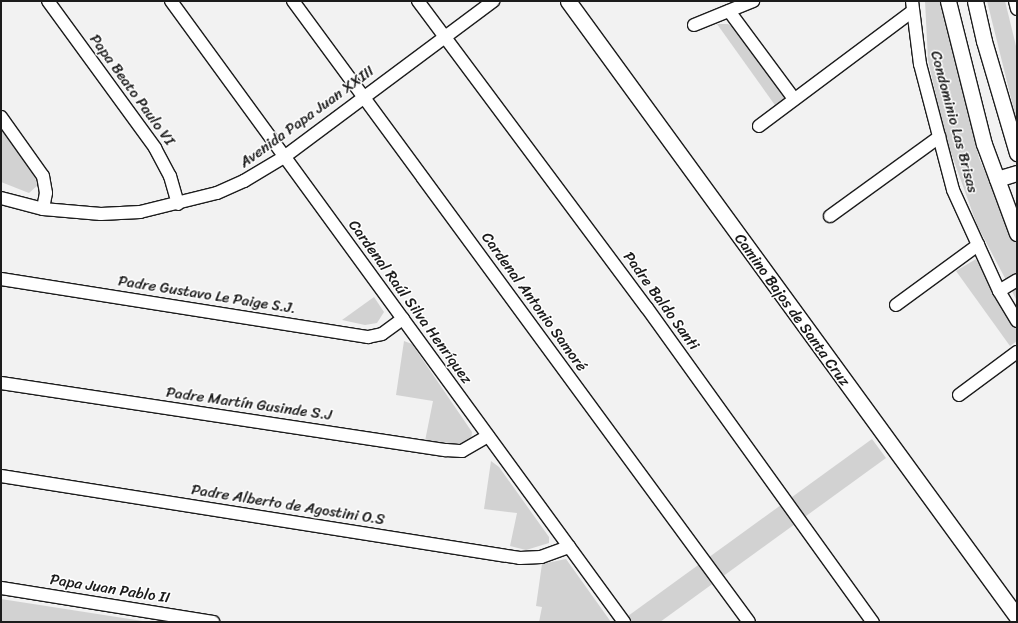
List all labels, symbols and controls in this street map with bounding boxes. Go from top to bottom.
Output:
street label: Papa Beato Paulo VI [85,31,179,149]
street label: Condominio Las Brisas [926,49,982,195]
street label: Avenida Papa Juan XXIII [236,62,378,172]
street label: Cardenal Raúl Silva Henríquez [345,217,475,387]
street label: Cardenal Antonio Samoré [477,229,591,375]
street label: Camino Bajos de Santa Cruz [730,230,854,390]
street label: Padre Baldo Santi [619,248,703,354]
street label: Padre Gustavo Le Paige S.J. [115,272,299,318]
street label: Padre Martín Gusinde S.J [165,383,333,425]
street label: Padre Alberto de Agostini O.S [189,481,387,529]
street label: Papa Juan Pablo II [48,571,172,607]

